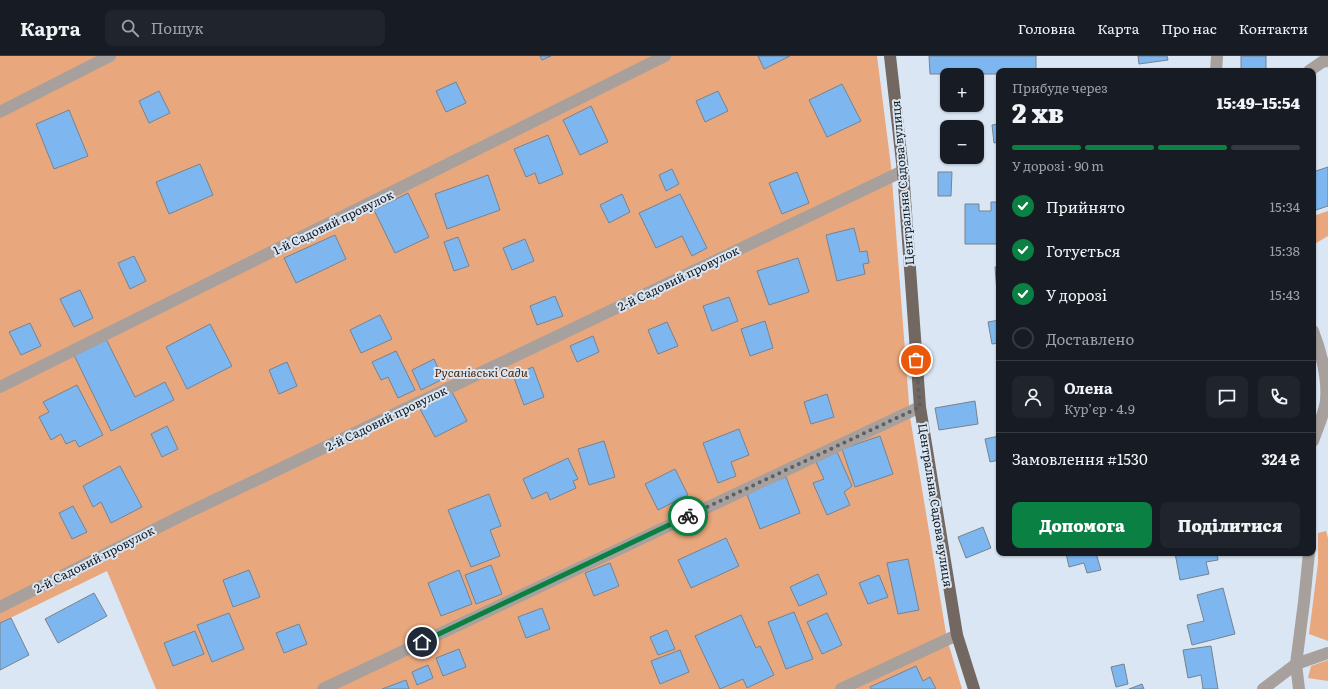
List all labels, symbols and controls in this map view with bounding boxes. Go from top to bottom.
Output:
search box [105,10,385,46]
text: Карта [20,14,81,42]
text: Пошук [151,16,203,39]
icon: search [119,17,141,39]
text: Головна [1018,18,1075,38]
text: Карта [1097,18,1139,38]
text: Про нас [1161,18,1217,38]
text: Контакти [1239,18,1308,38]
map controls [940,68,984,164]
button: + [940,68,984,112]
text: Прибуде через [1012,78,1108,97]
text: 15:49–15:54 [1217,91,1300,114]
text: 2 хв [1012,92,1064,131]
street label: Центральна Садова вулиця [886,100,918,266]
button: − [940,120,984,164]
text: У дорозі · 90 m [1012,156,1104,175]
street label: 1-й Садовий провулок [270,185,396,259]
icon: check [1012,195,1034,217]
text: Прийнято [1046,195,1125,218]
text: 15:34 [1270,197,1300,216]
icon: check [1012,239,1034,261]
text: Готується [1046,239,1121,262]
street label: 2-й Садовий провулок [614,241,742,315]
text: 15:38 [1270,241,1300,260]
icon: check [1012,283,1034,305]
text: У дорозі [1046,283,1107,306]
text: 15:43 [1270,285,1300,304]
text: Доставлено [1046,327,1134,350]
pin [899,343,933,377]
icon: bag [905,349,927,371]
park label: Русанівські Сади [434,363,529,381]
button: person [1012,376,1054,418]
text: Олена [1064,376,1113,399]
button: chat [1206,376,1248,418]
button: phone [1258,376,1300,418]
street label: 2-й Садовий провулок [322,381,450,455]
text: Кур’єр · 4.9 [1064,399,1135,418]
street label: Центральна Садова вулиця [914,422,958,588]
text: Замовлення #1530 [1012,447,1148,470]
text: 324 ₴ [1261,447,1300,470]
courier [668,496,708,536]
button: Допомога [1012,502,1152,548]
button: Поділитися [1160,502,1300,548]
icon: bike [677,505,699,527]
street label: 2-й Садовий провулок [31,521,157,597]
pin [405,625,439,659]
icon: home [411,631,433,653]

